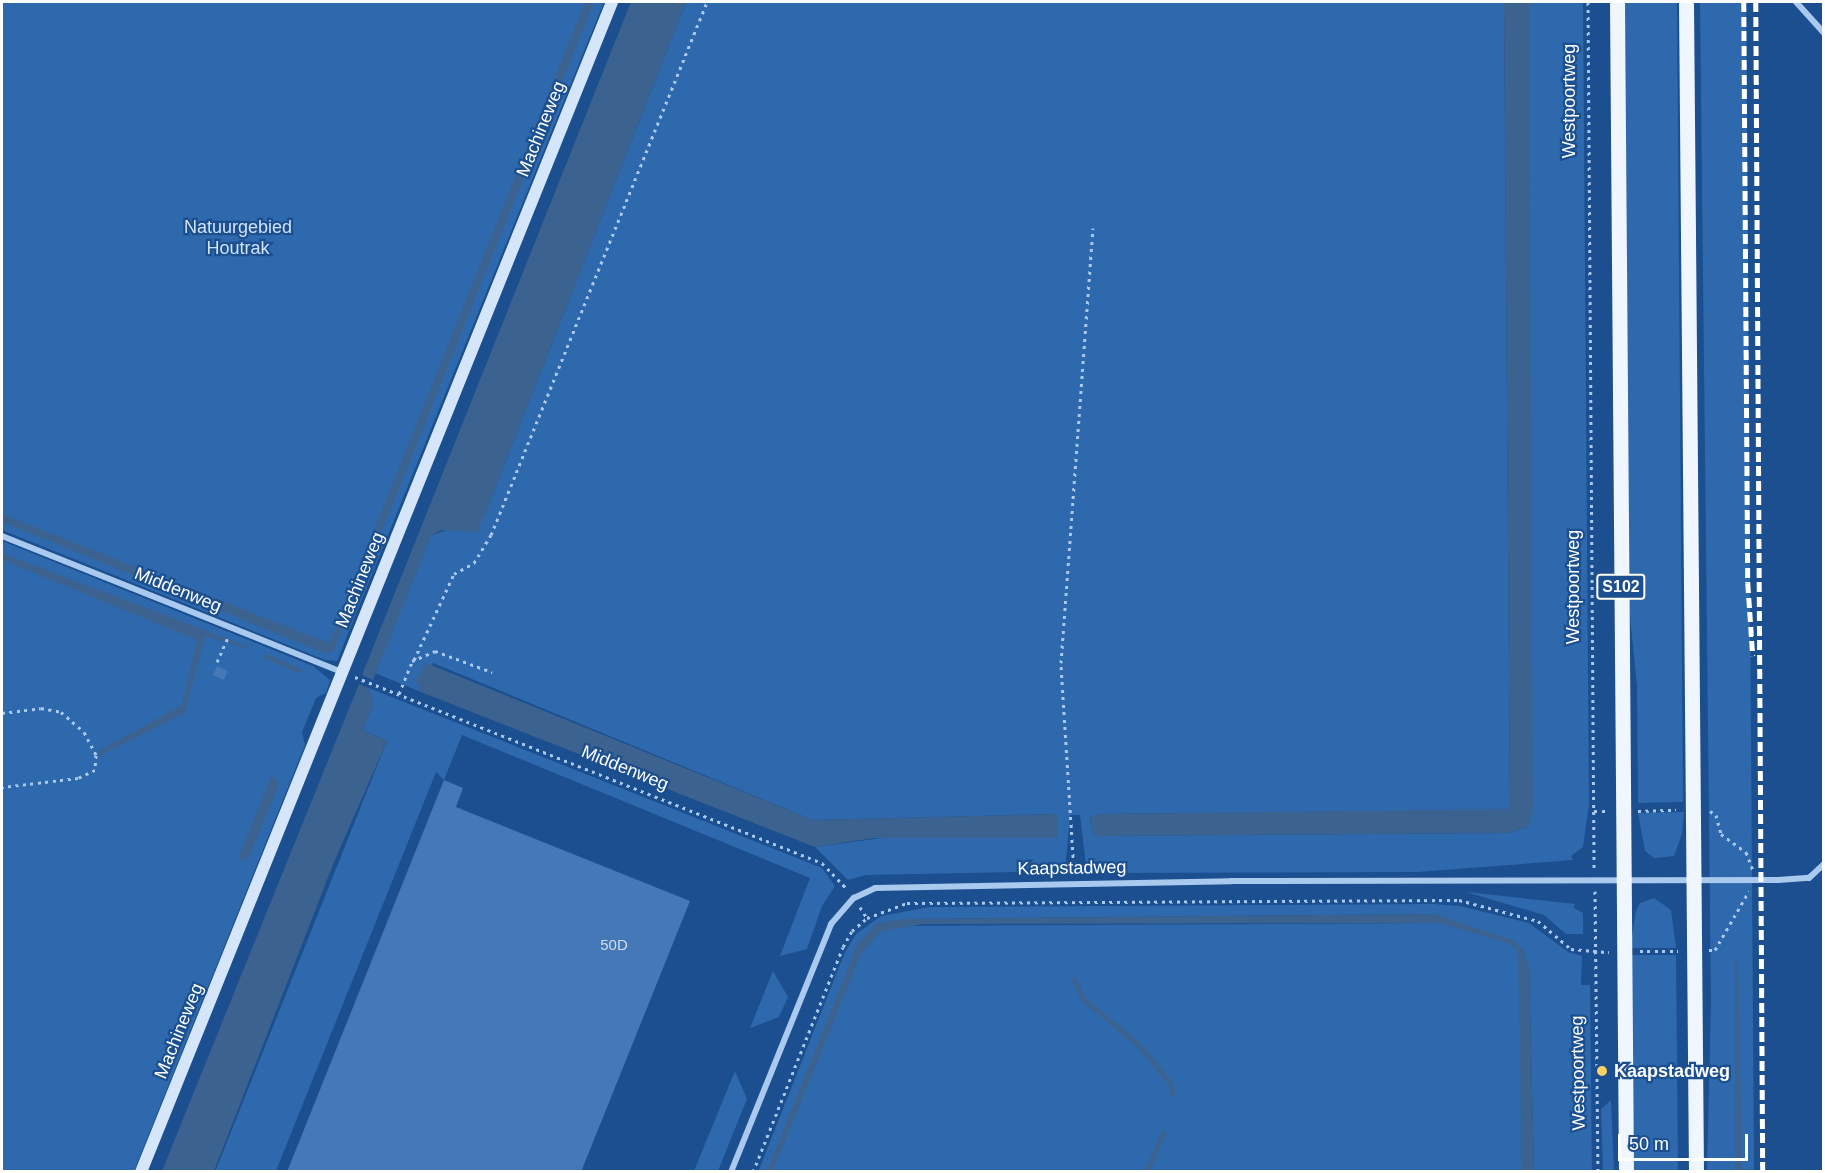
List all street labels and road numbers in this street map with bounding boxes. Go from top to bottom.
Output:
street label: Westpoortweg [1558,44,1580,158]
street label: Machineweg [512,78,570,180]
street label: Machineweg [331,529,389,631]
street label: Westpoortweg [1562,530,1584,644]
street label: Middenweg [131,563,225,617]
road number: S102 [1596,574,1646,600]
street label: Middenweg [578,741,672,795]
street label: Kaapstadweg [1017,856,1127,880]
street label: Machineweg [150,980,208,1082]
street label: Westpoortweg [1566,1015,1590,1131]

